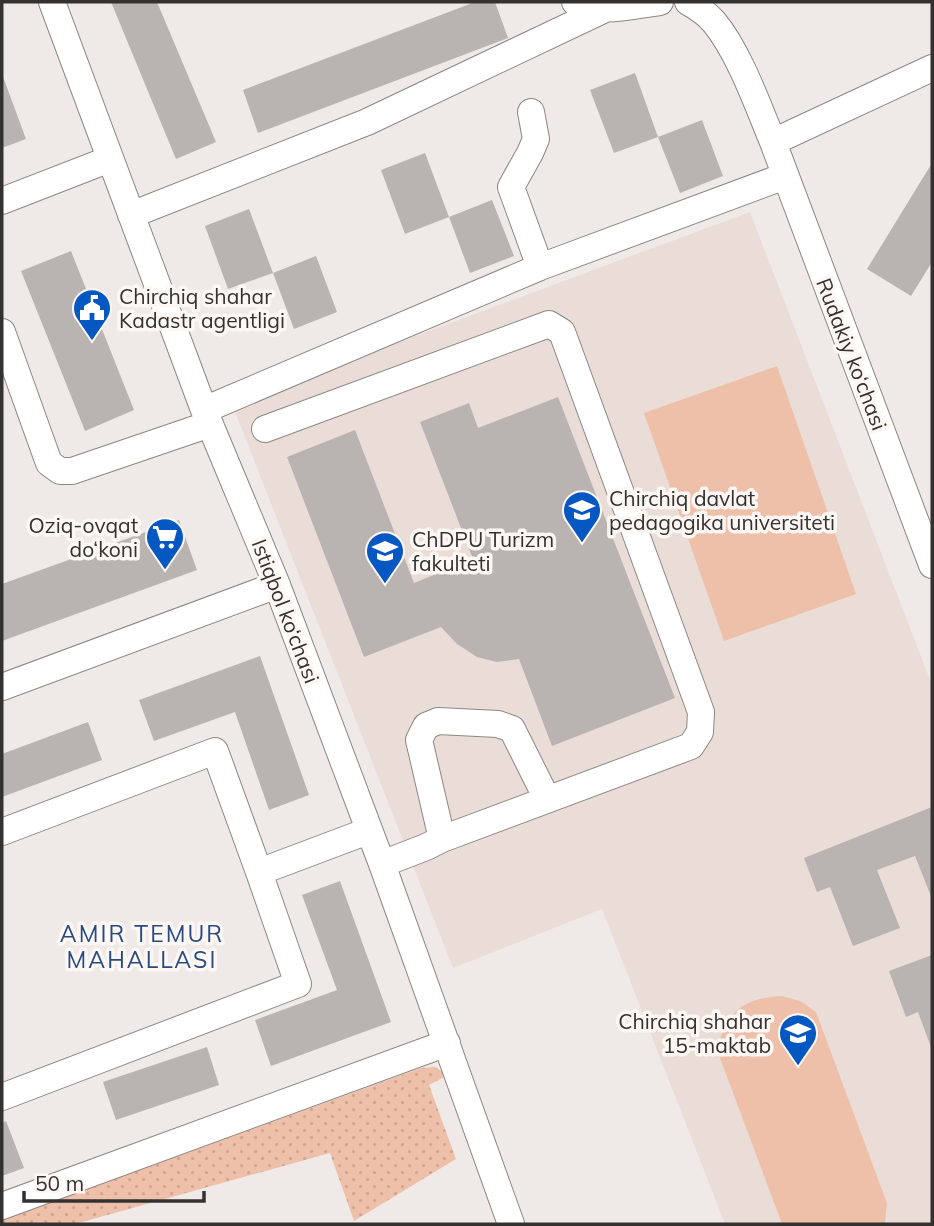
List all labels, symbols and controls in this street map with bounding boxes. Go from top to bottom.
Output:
street label: Rudakiy ko‘chasi [811,274,893,434]
place label: Chirchiq shahar Kadastr agentligi [119,283,285,333]
public building icon: Chirchiq shahar Kadastr agentligi [71,287,113,342]
place label: Chirchiq davlat pedagogika universiteti [609,485,835,535]
school or university icon: Chirchiq davlat pedagogika universiteti [561,489,603,544]
place label: Oziq-ovqat do‘koni [29,512,138,562]
supermarket icon: Oziq-ovqat do‘koni [144,516,186,571]
place label: ChDPU Turizm fakulteti [412,526,554,576]
school or university icon: ChDPU Turizm fakulteti [364,530,406,585]
street label: Istiqbol ko‘chasi [247,535,325,687]
district label: AMIR TEMUR MAHALLASI [60,919,224,974]
place label: Chirchiq shahar 15-maktab [618,1008,771,1058]
school or university icon: Chirchiq shahar 15-maktab [777,1012,819,1067]
scale bar [24,1160,205,1204]
text: 50 m [35,1170,84,1196]

